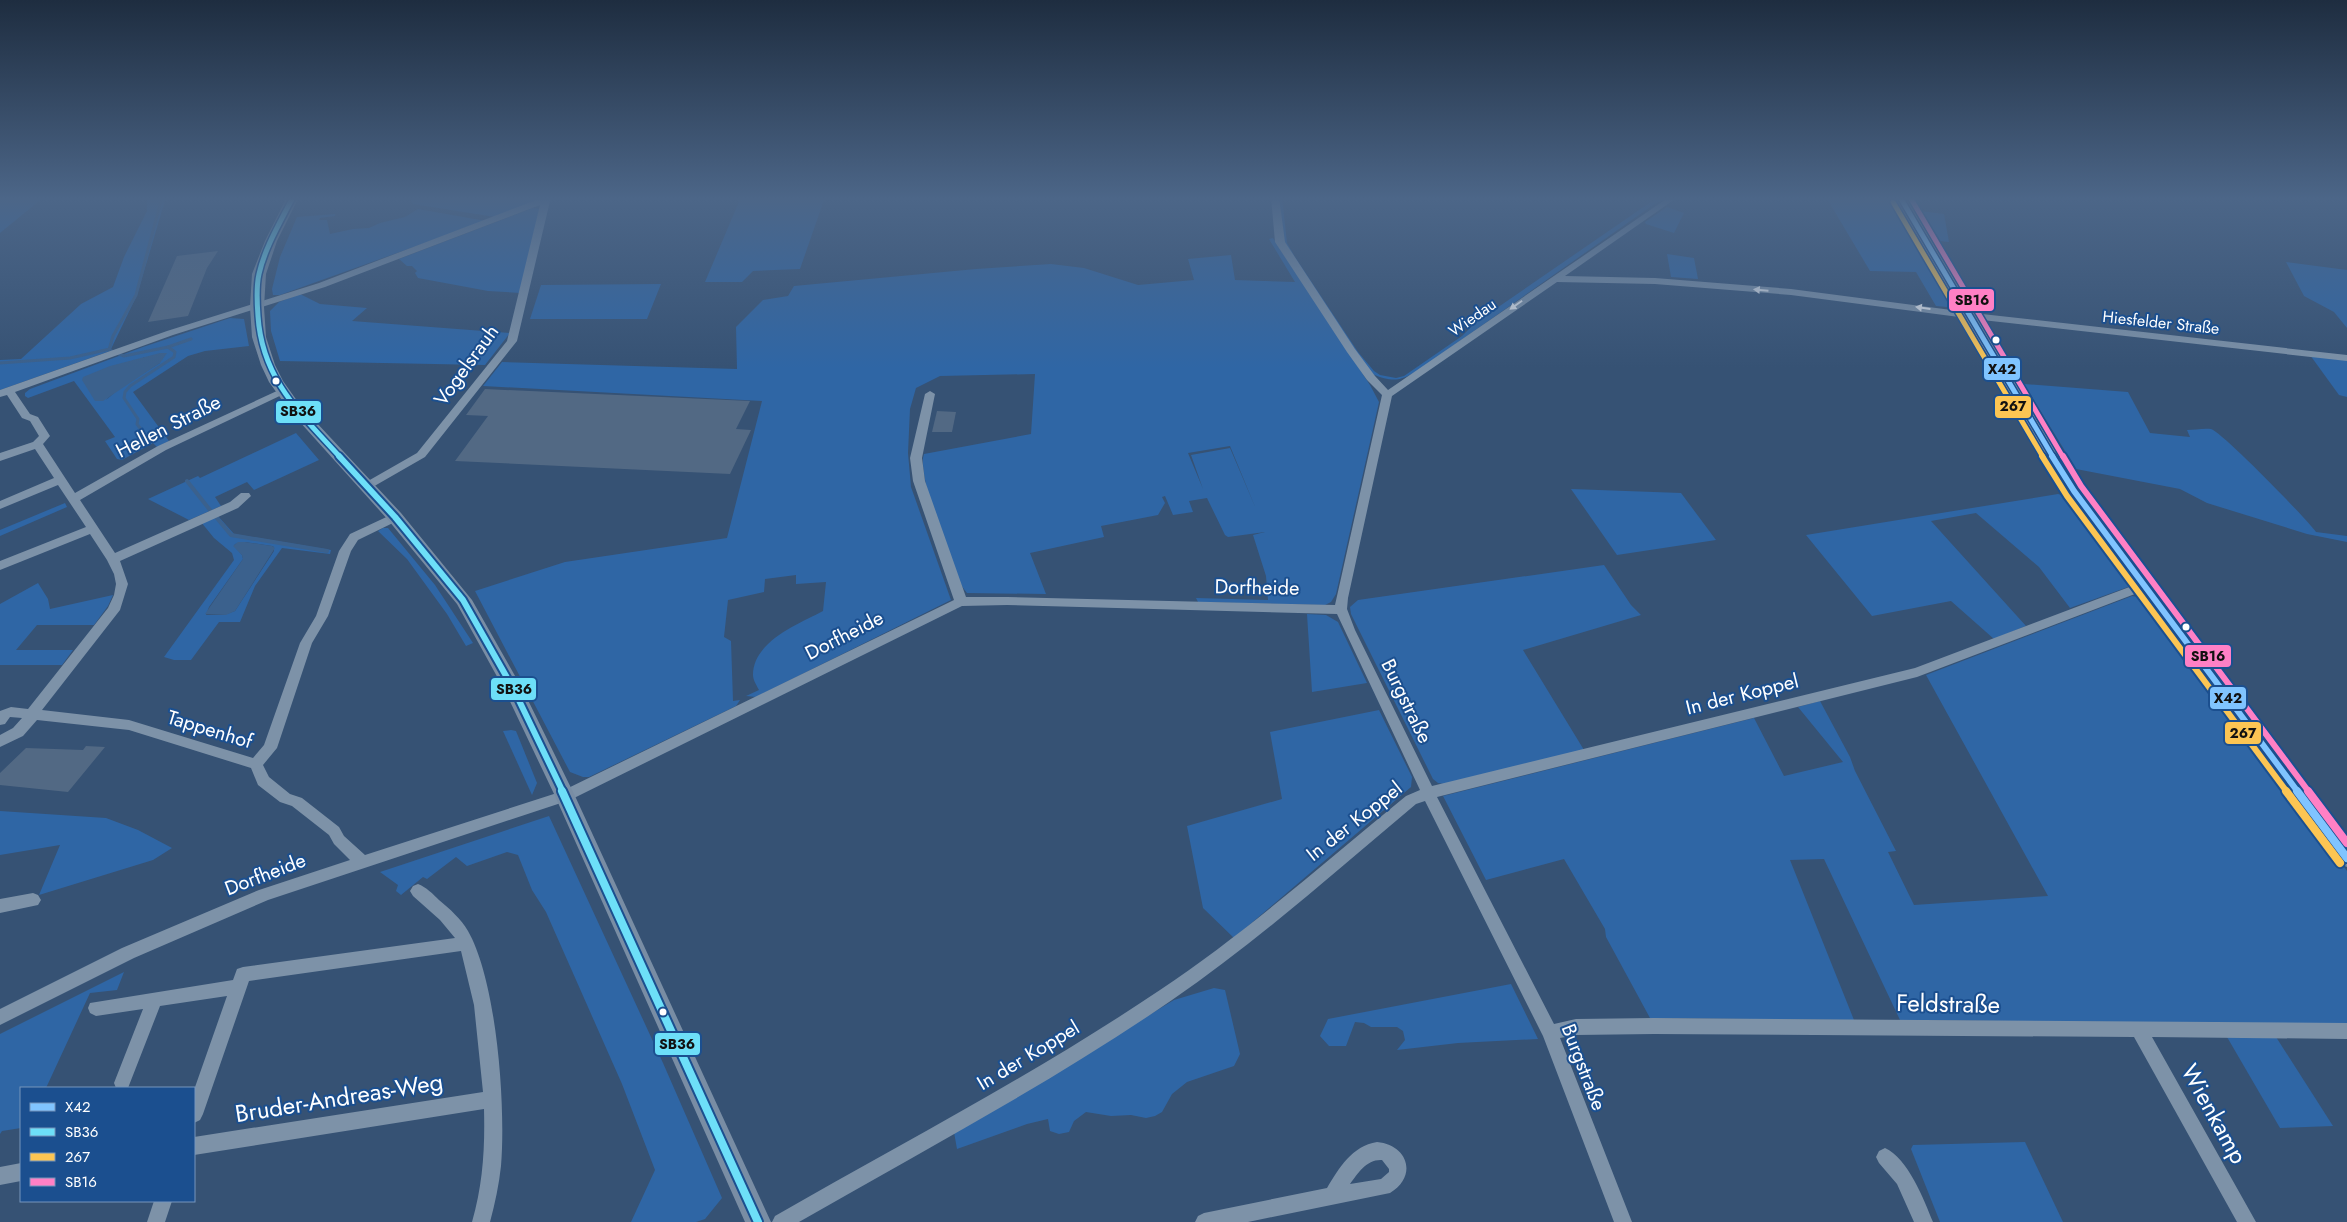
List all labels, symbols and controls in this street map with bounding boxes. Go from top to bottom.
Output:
one-way arrow [1753,286,1769,294]
line badge: SB16 [1948,288,1995,312]
text: SB16 [1955,290,1989,310]
street label: Wiedau [1444,293,1501,342]
one-way arrow [1509,300,1523,310]
one-way arrow [1914,304,1930,312]
street label: Hiesfelder Straße [2101,305,2221,340]
street label: Vogelsrauh [427,319,506,412]
unlabelled marker [1991,335,2001,345]
line badge: X42 [1983,357,2021,381]
text: X42 [1988,359,2016,379]
unlabelled marker [271,376,281,386]
street label: Hellen Straße [111,388,226,465]
line badge: 267 [1994,395,2032,419]
text: 267 [2000,396,2027,416]
line badge: SB36 [275,400,322,424]
text: SB36 [280,401,316,421]
street label: Dorfheide [1214,572,1300,603]
street label: Dorfheide [800,603,889,668]
unlabelled marker [2181,622,2191,632]
line badge: SB16 [2184,644,2232,668]
text: SB16 [2191,646,2225,666]
street label: Burgstraße [1374,654,1439,748]
street label: In der Koppel [1683,666,1802,722]
line badge: SB36 [490,677,537,701]
text: SB36 [496,679,532,699]
line badge: X42 [2209,686,2247,710]
text: X42 [2214,688,2242,708]
street label: Tappenhof [164,703,257,757]
line badge: 267 [2224,721,2262,745]
text: 267 [2230,723,2257,743]
street label: In der Koppel [1300,774,1409,868]
street label: Dorfheide [220,846,310,903]
street label: Feldstraße [1896,985,2000,1022]
unlabelled marker [658,1007,668,1017]
street label: In der Koppel [971,1013,1085,1098]
street label: Burgstraße [1554,1020,1613,1115]
line badge: SB36 [654,1032,701,1056]
text: SB36 [659,1034,695,1054]
street label: Wienkamp [2173,1057,2256,1170]
street label: Bruder-Andreas-Weg [232,1064,445,1131]
legend [20,1087,195,1202]
text: X42 [65,1096,91,1118]
text: SB36 [65,1121,98,1143]
text: 267 [65,1146,90,1168]
text: SB16 [65,1171,97,1193]

